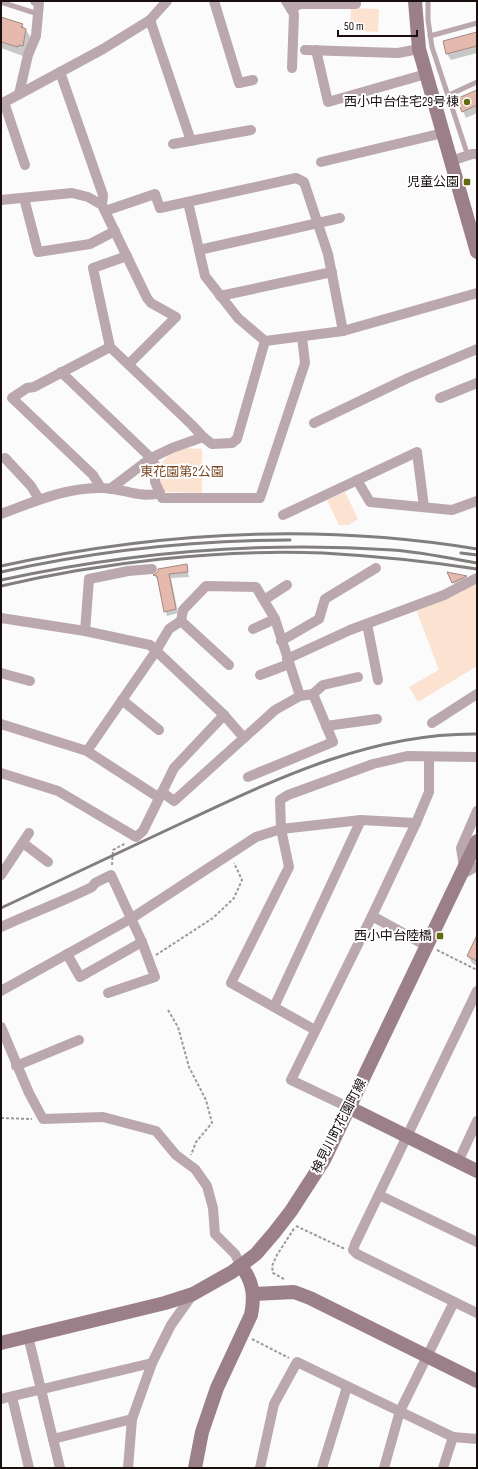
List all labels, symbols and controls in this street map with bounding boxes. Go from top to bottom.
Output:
scale bar [338,12,417,38]
text: 50 m [344,19,364,34]
place label: 西小中台住宅29号棟 [344,94,459,110]
marker: 西小中台住宅29号棟 [462,97,472,107]
place label: 児童公園 [407,174,459,190]
marker: 児童公園 [462,177,472,187]
park label: 東花園第2公園 [140,464,224,480]
place label: 西小中台陸橋 [354,928,432,944]
marker: 西小中台陸橋 [435,931,445,941]
street label: 検見川町花園町線 [308,1076,370,1176]

